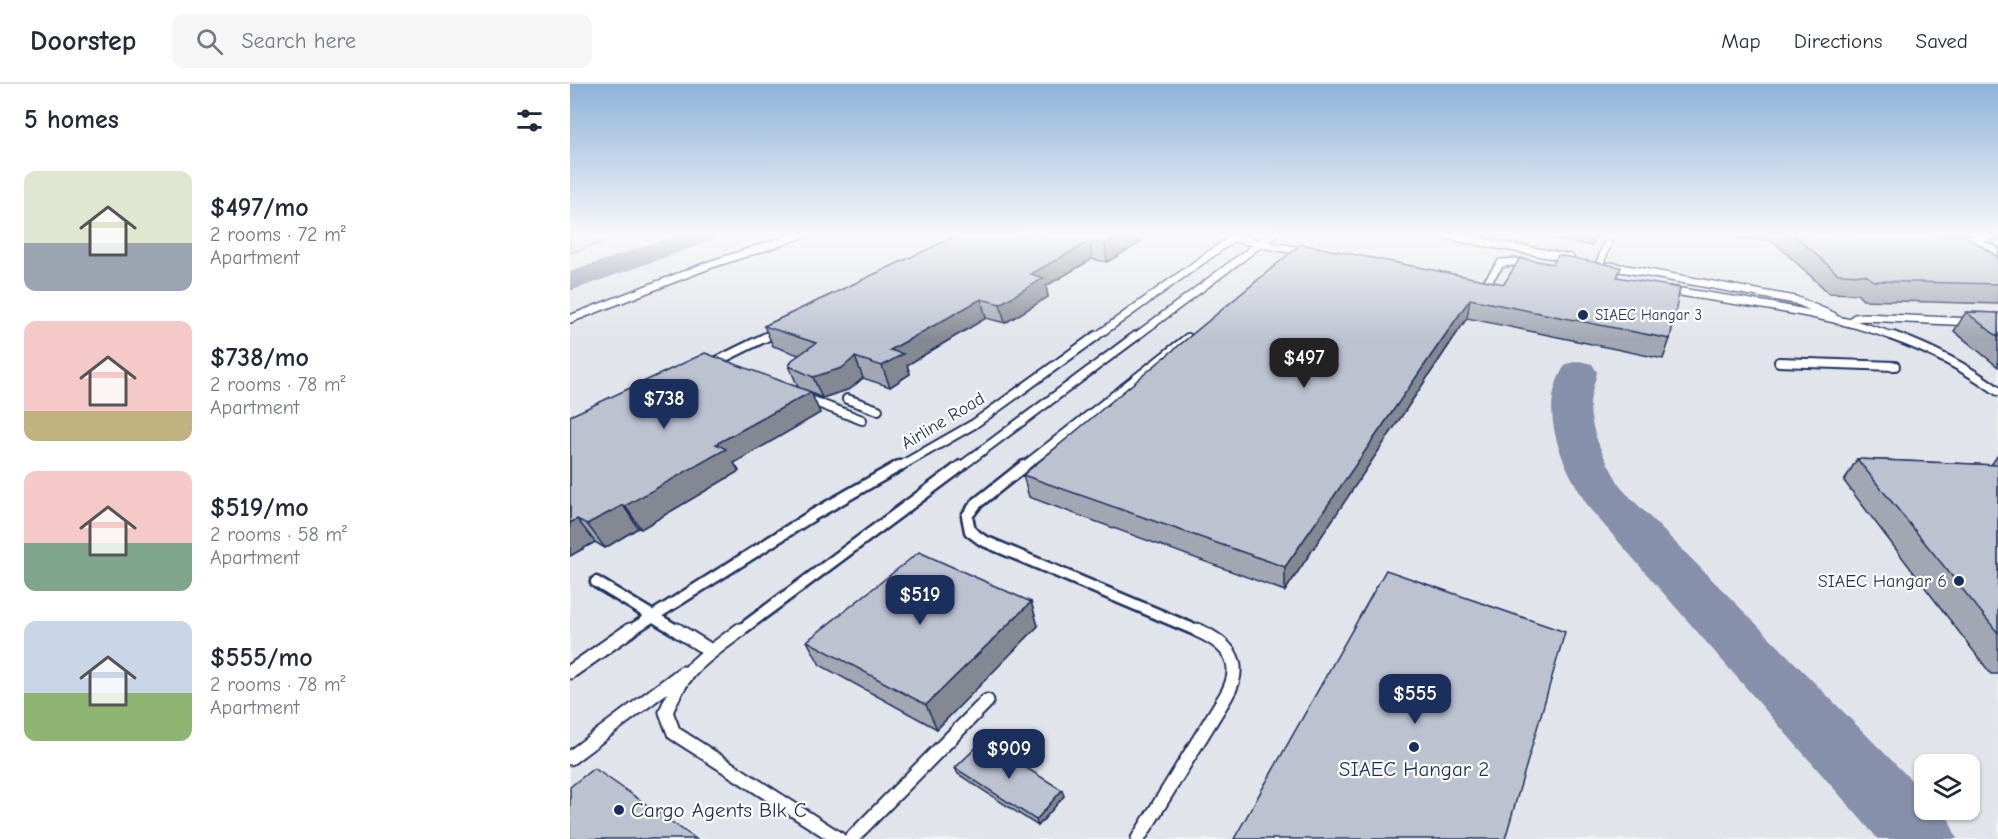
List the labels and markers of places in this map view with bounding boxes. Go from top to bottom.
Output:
place label: SIAEC Hangar 3 [1595,306,1702,324]
marker: SIAEC Hangar 3 [1576,308,1590,322]
pin: $497 [1268,338,1340,389]
pin: $738 [628,379,700,430]
place label: SIAEC Hangar 6 [1818,571,1947,592]
marker: SIAEC Hangar 6 [1952,574,1966,588]
pin: $519 [884,575,956,626]
pin: $555 [1379,674,1451,725]
pin: $909 [973,729,1045,780]
marker: SIAEC Hangar 2 [1407,740,1421,754]
place label: SIAEC Hangar 2 [1339,757,1489,781]
place label: Cargo Agents Blk C [631,798,807,822]
marker: Cargo Agents Blk C [612,803,626,817]

